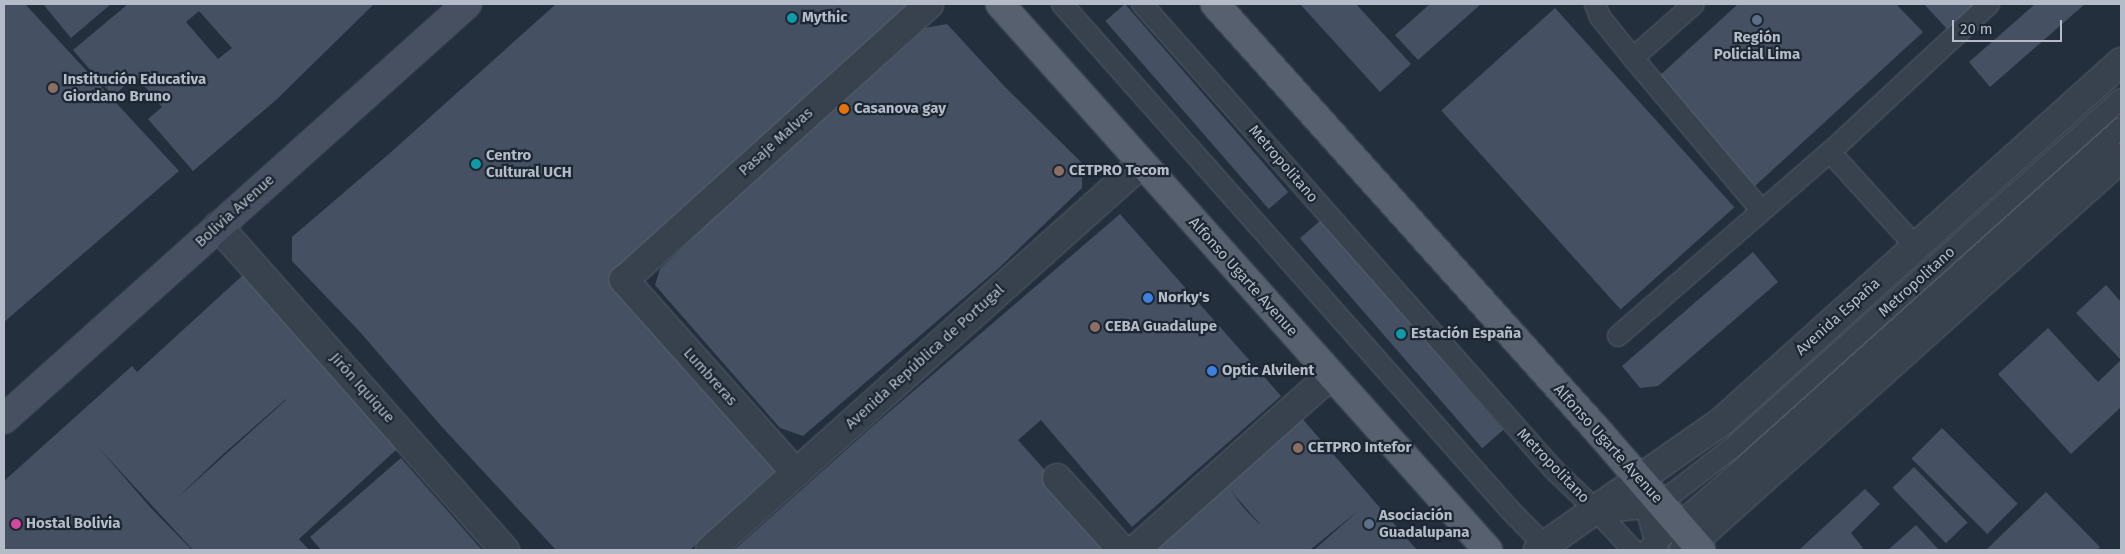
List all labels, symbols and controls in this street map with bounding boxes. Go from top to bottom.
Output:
place label: Mythic [802,9,847,27]
scale bar [1955,10,2065,42]
marker: Mythic [786,12,798,24]
marker: Región Policial Lima [1751,14,1763,26]
text: 20 m [1960,20,1993,38]
place label: Región Policial Lima [1714,28,1800,63]
place label: Institución Educativa Giordano Bruno [63,70,206,105]
marker: Institución Educativa Giordano Bruno [47,82,59,94]
place label: Casanova gay [854,100,946,118]
marker: Casanova gay [838,103,850,115]
street label: Pasaje Malvas [735,104,817,180]
street label: Metropolitano [1244,122,1322,206]
place label: Centro Cultural UCH [486,146,572,181]
marker: Centro Cultural UCH [470,158,482,170]
place label: CETPRO Tecom [1069,162,1169,180]
marker: CETPRO Tecom [1053,165,1065,177]
street label: Bolivia Avenue [192,171,278,251]
street label: Alfonso Ugarte Avenue [1185,214,1301,340]
street label: Metropolitano [1875,243,1959,321]
street label: Avenida España [1792,274,1884,360]
street label: Avenida República de Portugal [842,281,1008,433]
place label: Norky's [1158,289,1209,307]
marker: Norky's [1142,292,1154,304]
place label: CEBA Guadalupe [1105,318,1217,336]
marker: CEBA Guadalupe [1089,321,1101,333]
place label: Estación España [1411,325,1521,343]
marker: Estación España [1395,328,1407,340]
street label: Lumbreras [679,344,741,410]
street label: Jirón Iquique [326,349,398,427]
place label: Optic Alvilent [1222,362,1314,380]
marker: Optic Alvilent [1206,365,1218,377]
street label: Alfonso Ugarte Avenue [1550,381,1666,507]
street label: Metropolitano [1513,425,1593,507]
place label: CETPRO Intefor [1308,439,1411,457]
marker: CETPRO Intefor [1292,442,1304,454]
place label: Asociación Guadalupana [1379,506,1469,541]
place label: Hostal Bolivia [26,515,121,533]
marker: Hostal Bolivia [10,518,22,530]
marker: Asociación Guadalupana [1363,518,1375,530]

